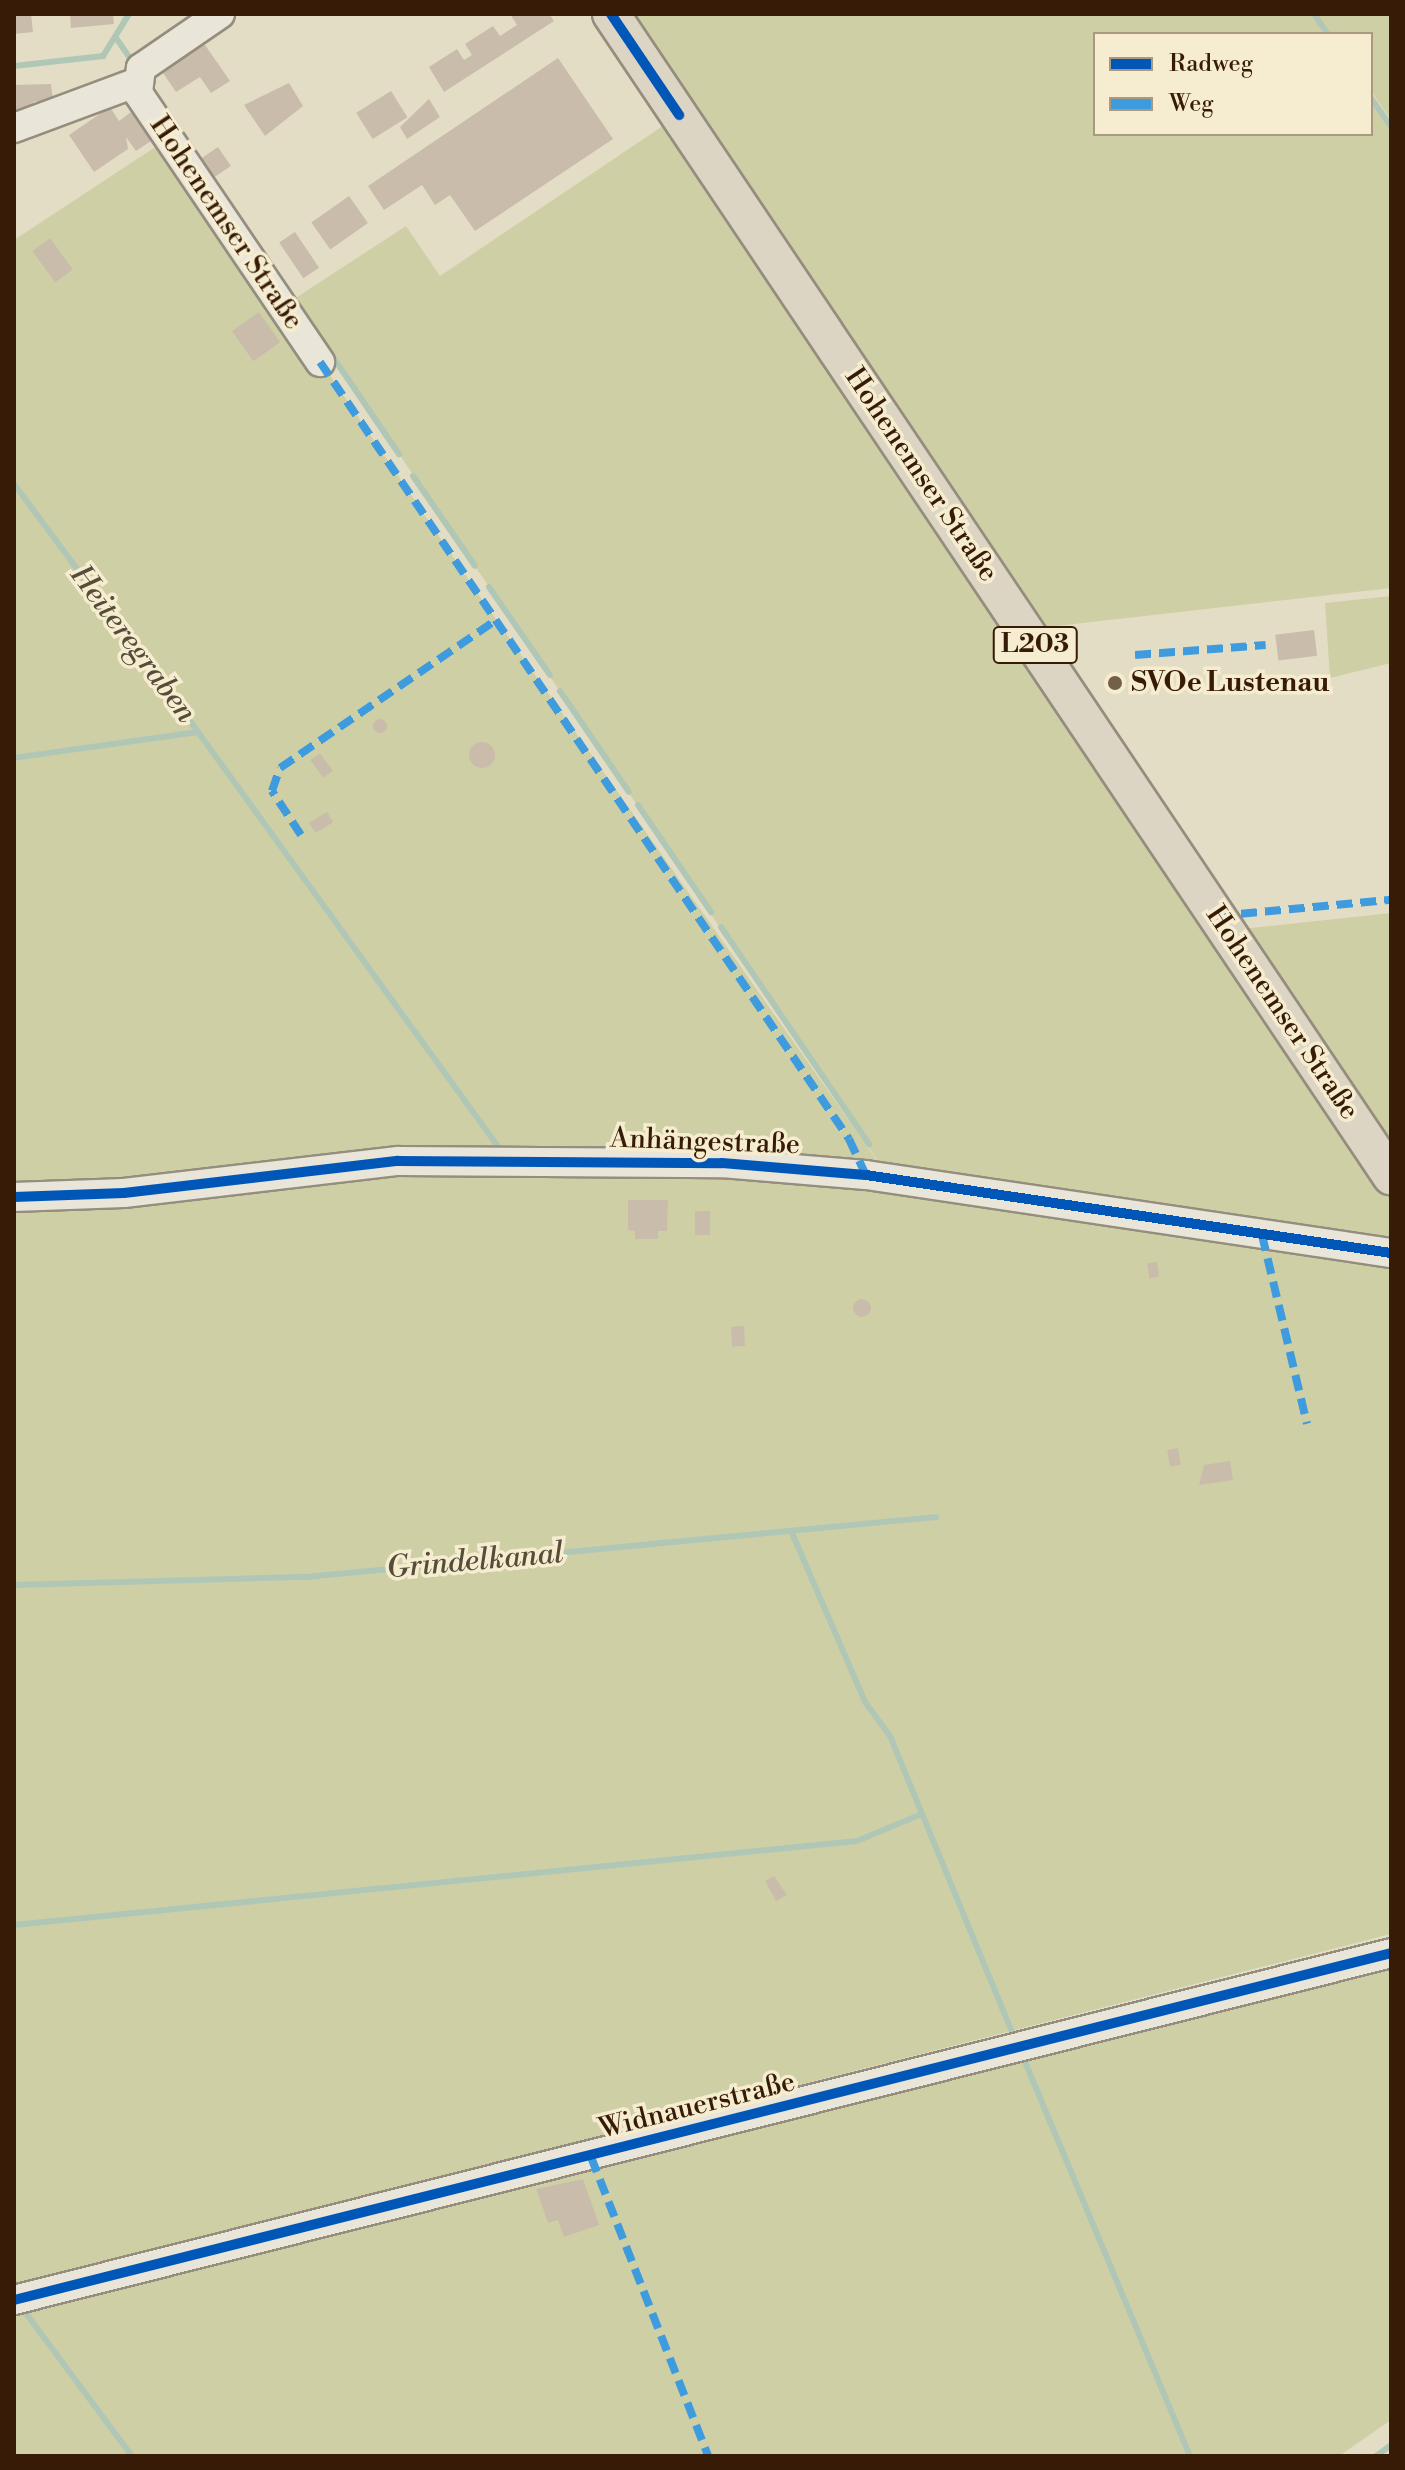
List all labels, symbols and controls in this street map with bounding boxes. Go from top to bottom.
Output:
legend [1093,32,1373,136]
text: Radweg [1169,49,1253,79]
text: Weg [1169,89,1214,119]
street label: Hohenemser Straße [142,110,310,336]
street label: Hohenemser Straße [837,362,1005,588]
water label: Heiteregraben [62,558,204,730]
road number: L203 [991,623,1079,667]
place label: SVOe Lustenau [1131,666,1330,700]
marker: SVOe Lustenau [1106,674,1124,692]
street label: Hohenemser Straße [1198,900,1366,1126]
street label: Anhängestraße [609,1122,801,1162]
water label: Grindelkanal [385,1535,565,1587]
street label: Widnauerstraße [595,2065,799,2147]

